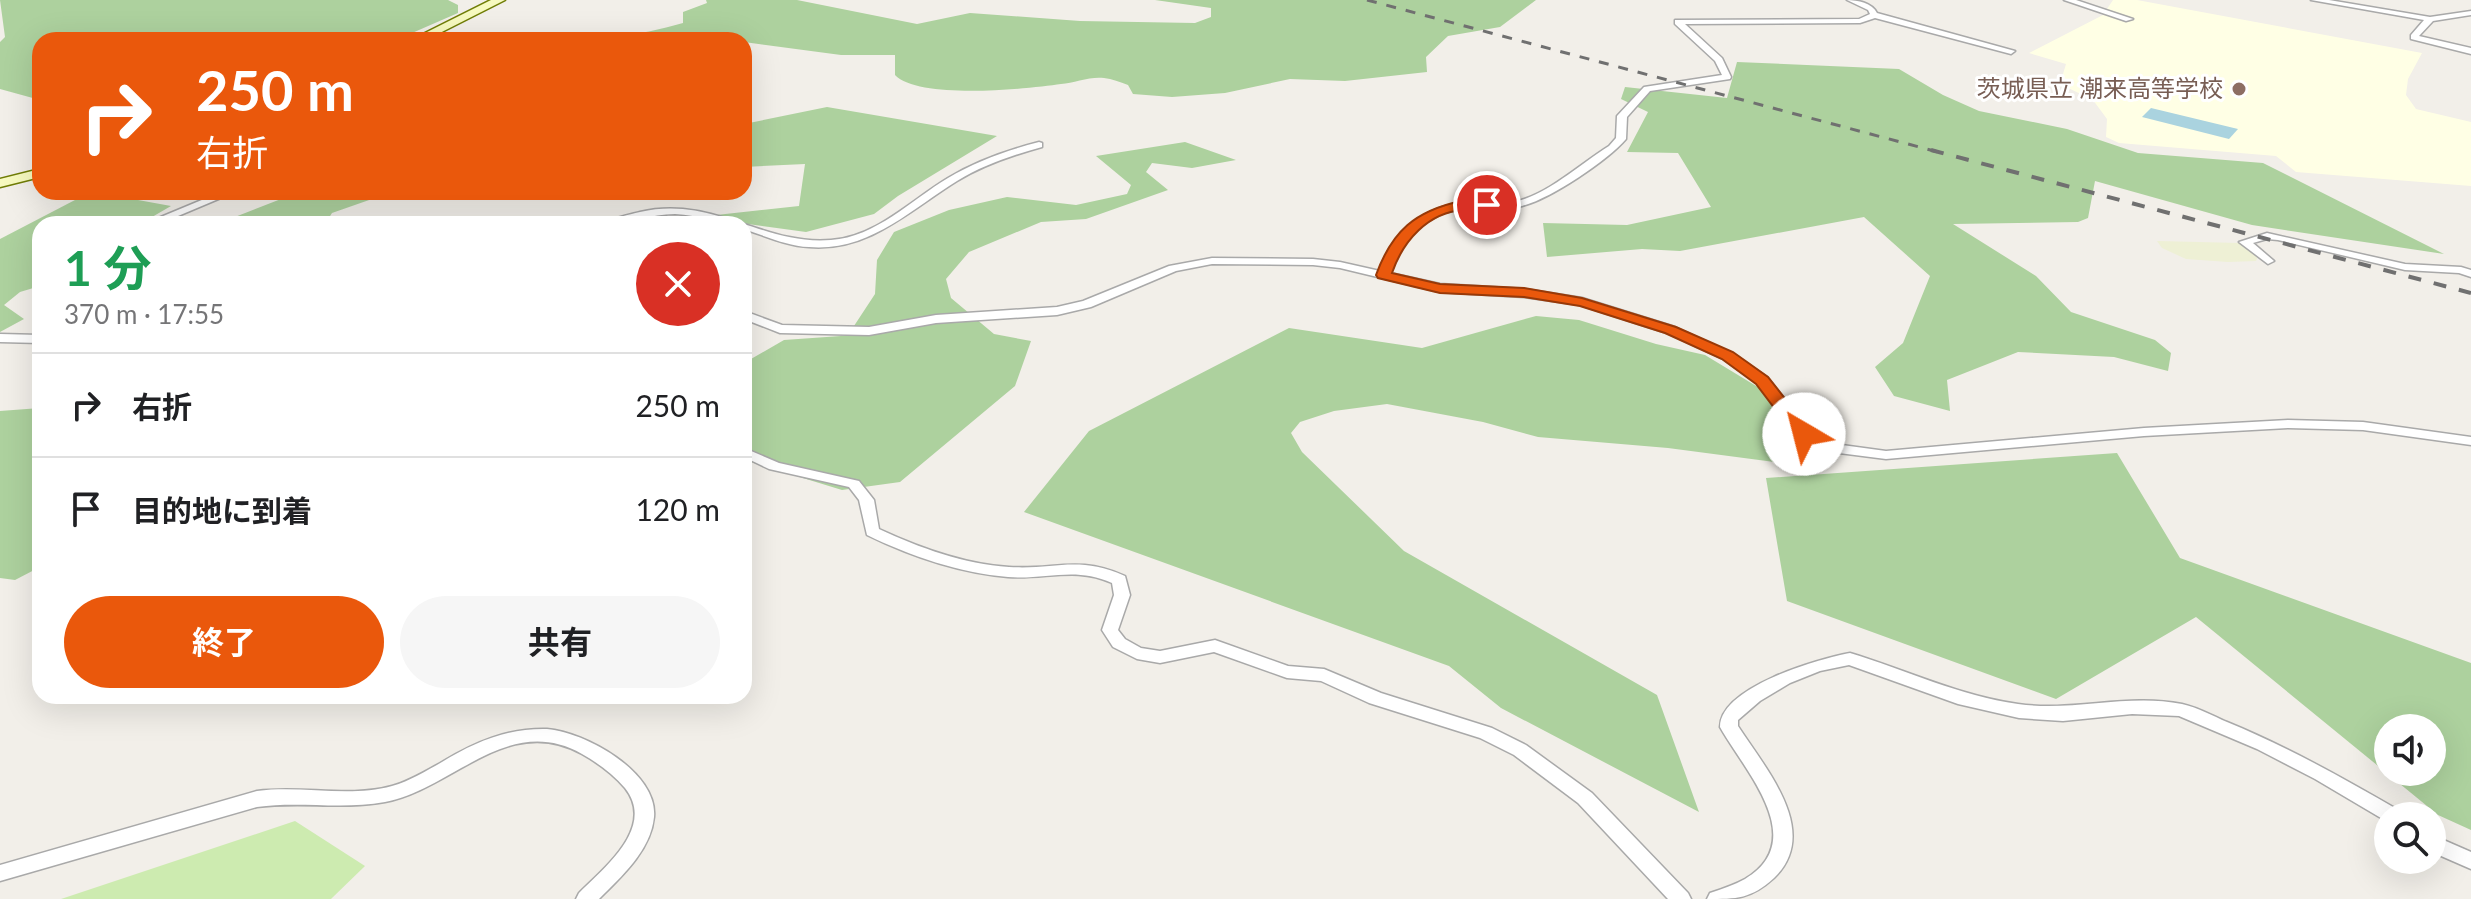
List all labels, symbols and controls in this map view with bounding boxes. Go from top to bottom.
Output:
text: 250 m [196,56,354,123]
icon: right [64,64,168,168]
place label: 茨城県立 潮来高等学校 [1977,73,2223,102]
marker: 茨城県立 潮来高等学校 [2230,80,2248,98]
text: 右折 [196,130,268,174]
pin [1453,171,1521,239]
icon: arrive [1465,183,1509,227]
text: 1 分 [64,239,152,296]
button: close [636,242,720,326]
text: 370 m · 17:55 [64,298,224,330]
icon: right [64,383,108,427]
text: 250 m [635,387,720,423]
text: 右折 [132,388,192,424]
position arrow [1762,392,1846,476]
icon: arrive [64,487,108,531]
text: 120 m [635,491,720,527]
text: 目的地に到着 [132,492,312,528]
button: 終了 [64,596,384,688]
button: 共有 [400,596,720,688]
map controls [2374,714,2446,874]
button: sound [2374,714,2446,786]
button: search [2374,802,2446,874]

